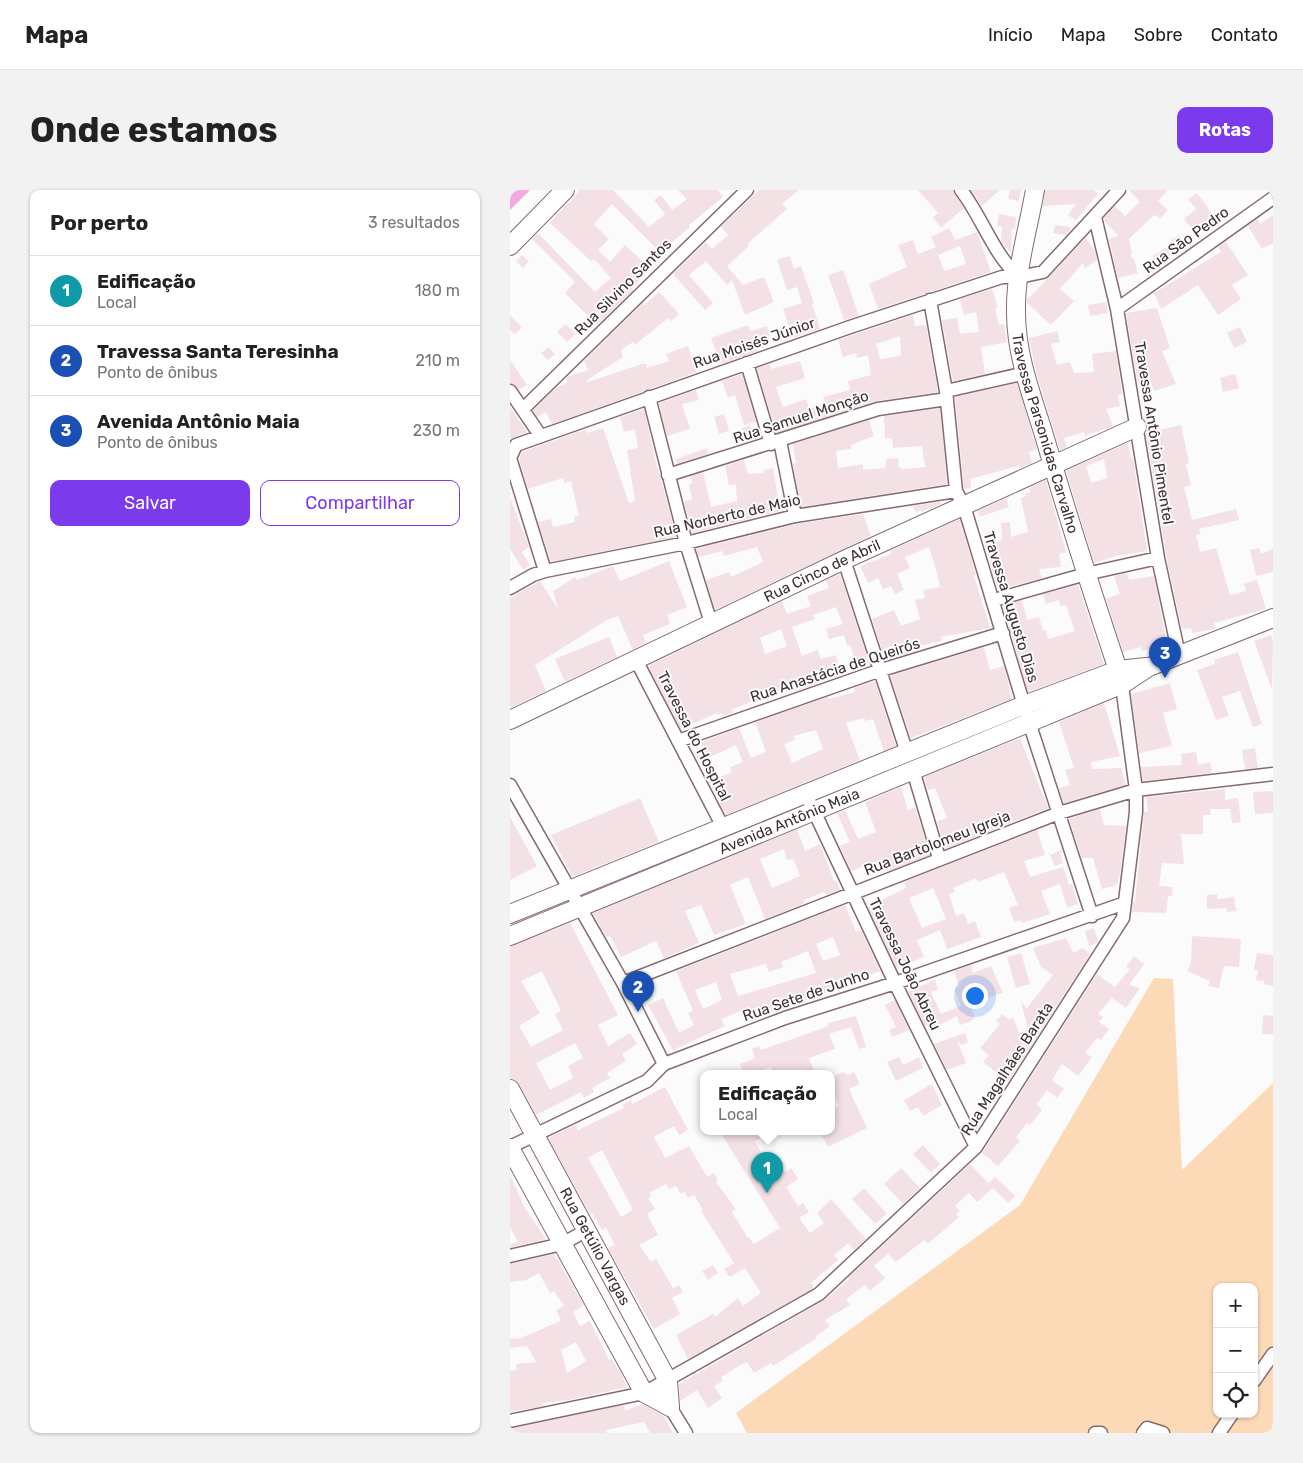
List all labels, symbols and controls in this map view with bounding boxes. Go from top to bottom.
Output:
text: Mapa [25,21,88,49]
text: Início [988,24,1033,46]
text: Mapa [1061,24,1106,46]
text: Sobre [1134,24,1183,46]
text: Contato [1211,24,1278,46]
button: Rotas [1177,107,1273,153]
text: Onde estamos [30,109,278,151]
street label: Rua São Pedro [1140,203,1232,277]
text: Por perto [50,210,148,235]
text: 3 resultados [368,213,460,232]
street label: Rua Silvino Santos [571,235,675,339]
text: Edificação [97,270,196,293]
text: 1 [62,281,70,300]
text: 180 m [415,281,460,300]
text: Local [97,293,137,312]
street label: Rua Moisés Júnior [691,314,818,372]
street label: Travessa Parsonidas Carvalho [1008,332,1082,536]
text: Travessa Santa Teresinha [97,340,339,363]
street label: Travessa Antônio Pimentel [1131,340,1177,526]
text: 2 [61,351,71,370]
text: 210 m [415,351,460,370]
text: Ponto de ônibus [97,363,218,382]
street label: Rua Samuel Monção [731,387,871,447]
text: Avenida Antônio Maia [97,410,300,433]
text: 3 [61,421,71,440]
text: 230 m [413,421,460,440]
text: Ponto de ônibus [97,433,218,452]
button: Salvar [50,480,250,526]
button: Compartilhar [260,480,460,526]
street label: Rua Norberto de Maio [652,490,802,542]
street label: Travessa Augusto Dias [979,529,1043,685]
street label: Rua Cinco de Abril [761,536,883,606]
street label: Rua Anastácia de Queirós [748,634,923,706]
pin: 3 [1149,637,1181,678]
street label: Travessa do Hospital [653,668,735,804]
street label: Avenida Antônio Maia [717,784,862,858]
street label: Rua Bartolomeu Igreja [861,807,1013,879]
street label: Travessa João Abreu [865,895,945,1033]
street label: Rua Sete de Junho [740,965,872,1025]
pin: 2 [622,971,654,1012]
your location [962,983,988,1009]
street label: Rua Magalhães Barata [957,999,1057,1139]
popup [700,1070,835,1135]
text: Edificação [718,1082,817,1105]
text: Local [718,1105,758,1124]
pin: 1 [751,1152,783,1193]
street label: Rua Getúlio Vargas [556,1184,634,1309]
map controls [1213,1283,1258,1418]
button: + [1213,1283,1258,1328]
button: − [1213,1328,1258,1373]
button: locate [1213,1373,1258,1418]

